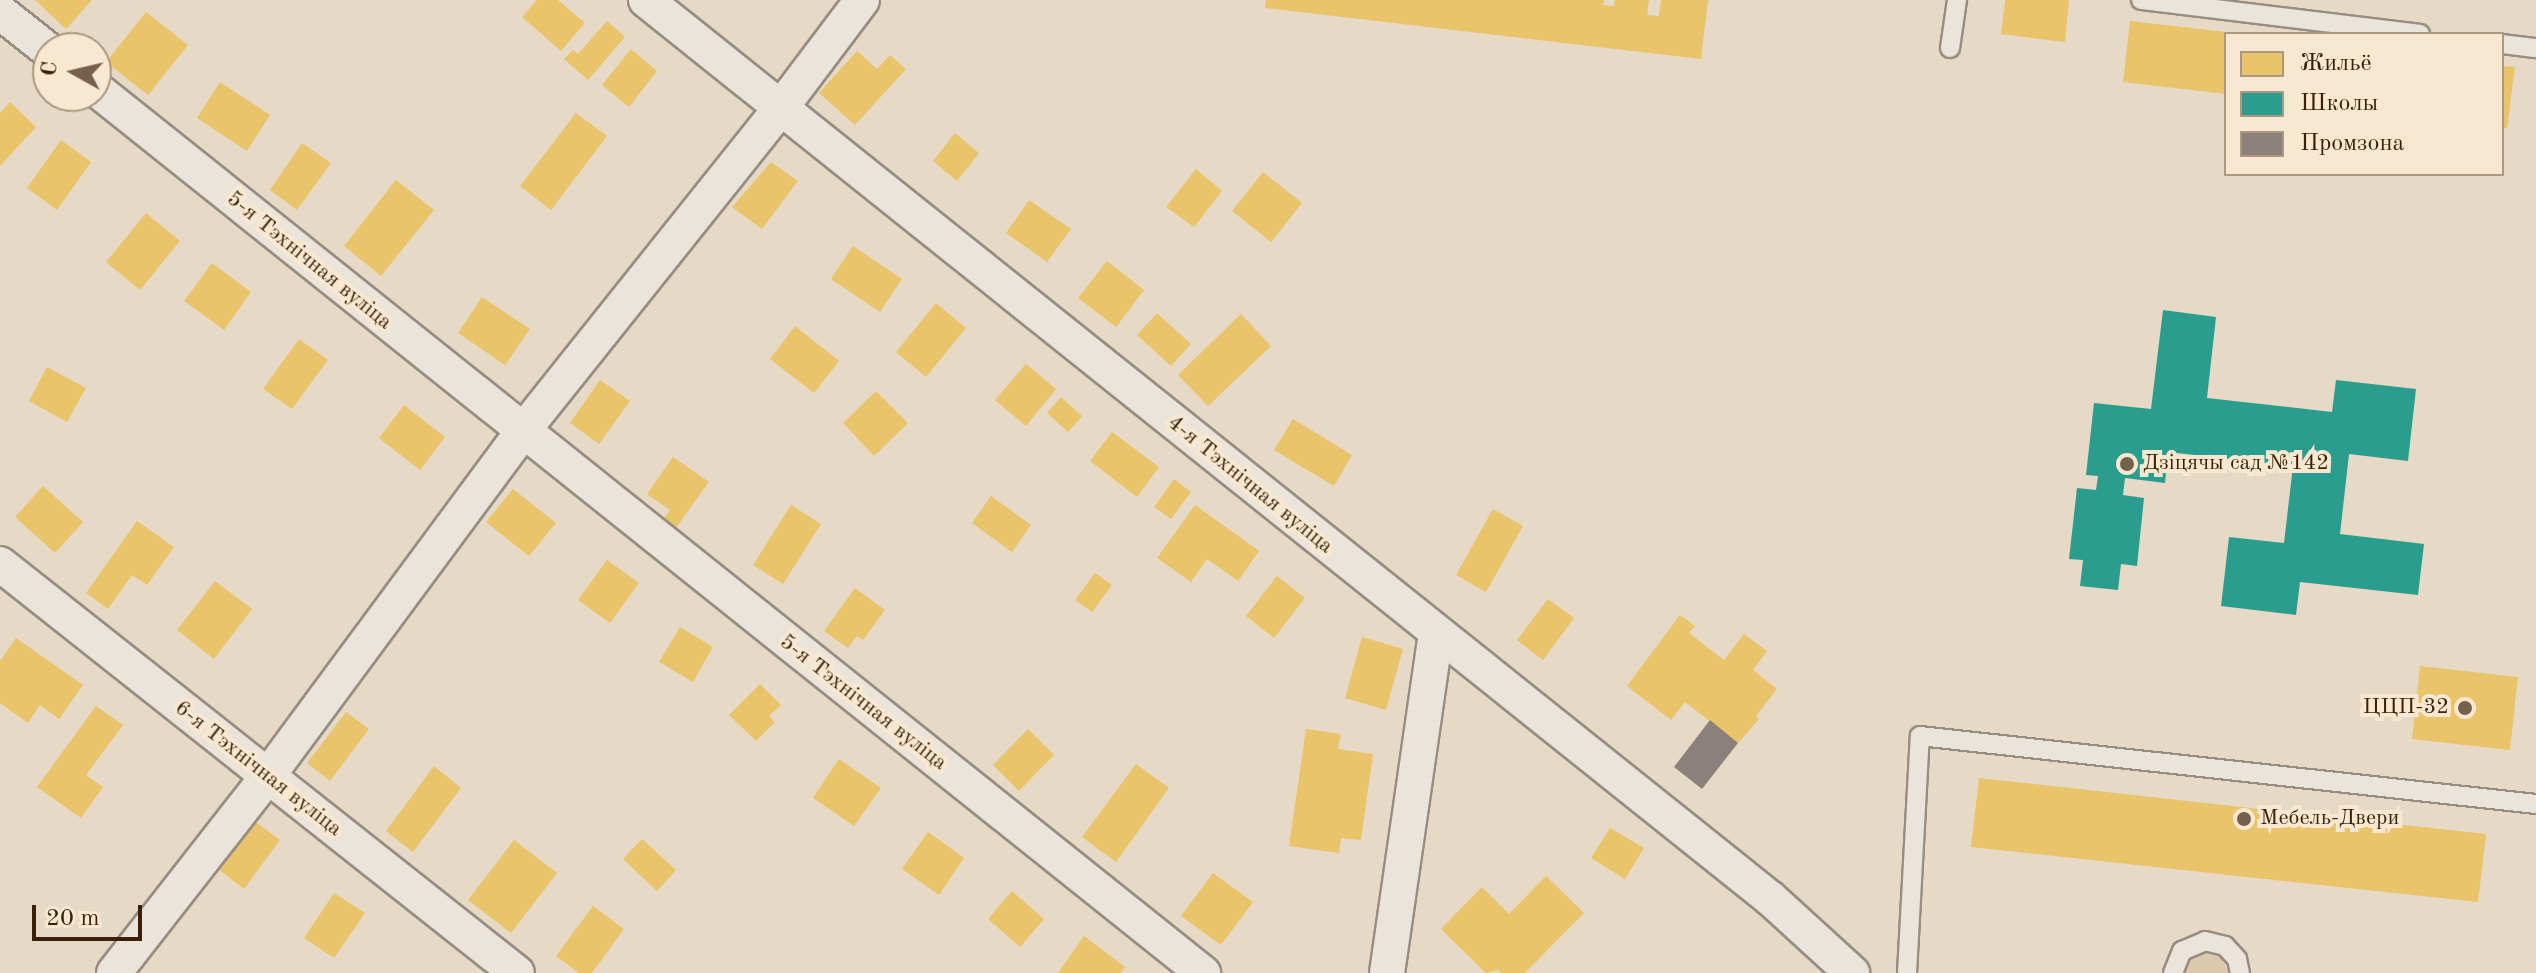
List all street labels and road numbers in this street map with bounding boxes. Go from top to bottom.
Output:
street label: 5-я Тэхнічная вуліца [221,186,397,336]
street label: 4-я Тэхнічная вуліца [1162,410,1338,560]
street label: 5-я Тэхнічная вуліца [774,629,952,777]
street label: 6-я Тэхнічная вуліца [169,695,347,843]

